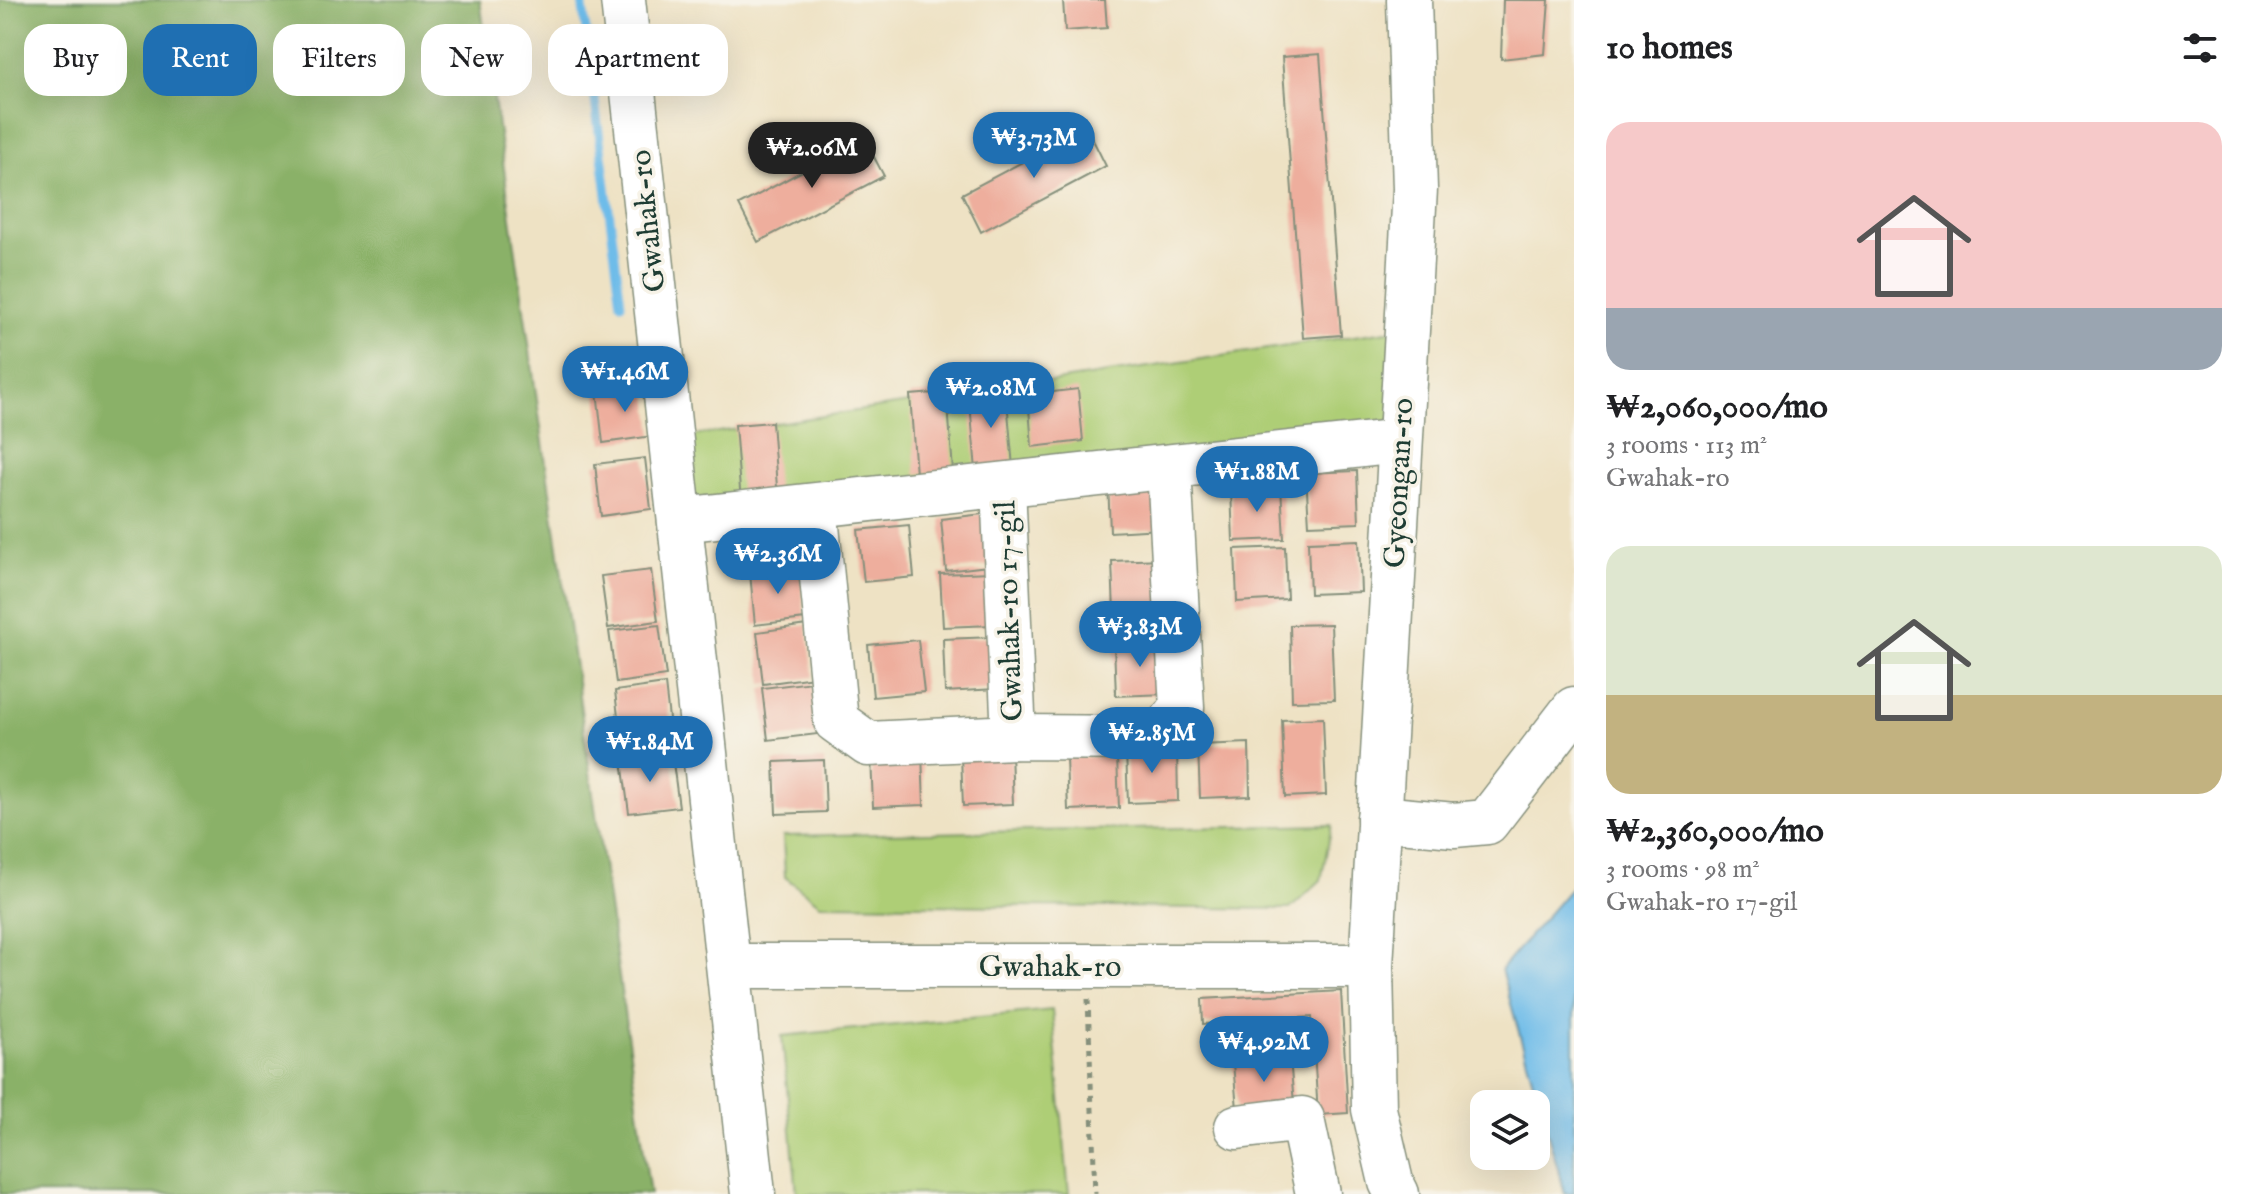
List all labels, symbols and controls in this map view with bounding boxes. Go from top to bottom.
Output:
chip: Buy [24,24,127,96]
chip: Rent [143,24,257,96]
chip: Filters [273,24,405,96]
chip: New [421,24,532,96]
chip: Apartment [548,24,728,96]
icon: filters [2178,26,2222,70]
text: 10 homes [1606,27,1733,70]
pin: ₩3.73M [969,112,1099,180]
text: ₩3.73M [991,121,1077,154]
pin: ₩2.06M [747,122,877,190]
text: ₩2.06M [766,131,858,164]
street label: Gwahak-ro [623,148,675,294]
icon: home [1842,174,1986,318]
pin: ₩1.46M [560,346,690,414]
text: ₩1.46M [580,355,670,388]
pin: ₩2.08M [926,362,1056,430]
text: ₩2.08M [945,371,1037,404]
text: ₩2,060,000/mo [1606,386,1828,429]
street label: Gyeongan-ro [1377,397,1423,569]
text: 3 rooms · 113 m² [1606,429,1767,462]
pin: ₩1.88M [1192,446,1322,514]
text: ₩1.88M [1214,455,1300,488]
text: Gwahak-ro [1606,462,1730,495]
street label: Gwahak-ro 17-gil [987,499,1033,722]
pin: ₩2.36M [713,528,843,596]
text: ₩2.36M [734,537,822,570]
icon: home [1842,598,1986,742]
pin: ₩3.83M [1075,601,1205,669]
text: ₩3.83M [1097,610,1183,643]
pin: ₩2.85M [1087,707,1217,775]
pin: ₩1.84M [585,716,715,784]
text: ₩2.85M [1108,716,1196,749]
text: ₩1.84M [606,725,694,758]
text: ₩2,360,000/mo [1606,810,1824,853]
text: 3 rooms · 98 m² [1606,853,1760,886]
text: Gwahak-ro 17-gil [1606,886,1797,919]
street label: Gwahak-ro [979,949,1121,987]
pin: ₩4.92M [1199,1016,1329,1084]
text: ₩4.92M [1218,1025,1310,1058]
map controls [1470,1090,1550,1170]
button: layers [1470,1090,1550,1170]

